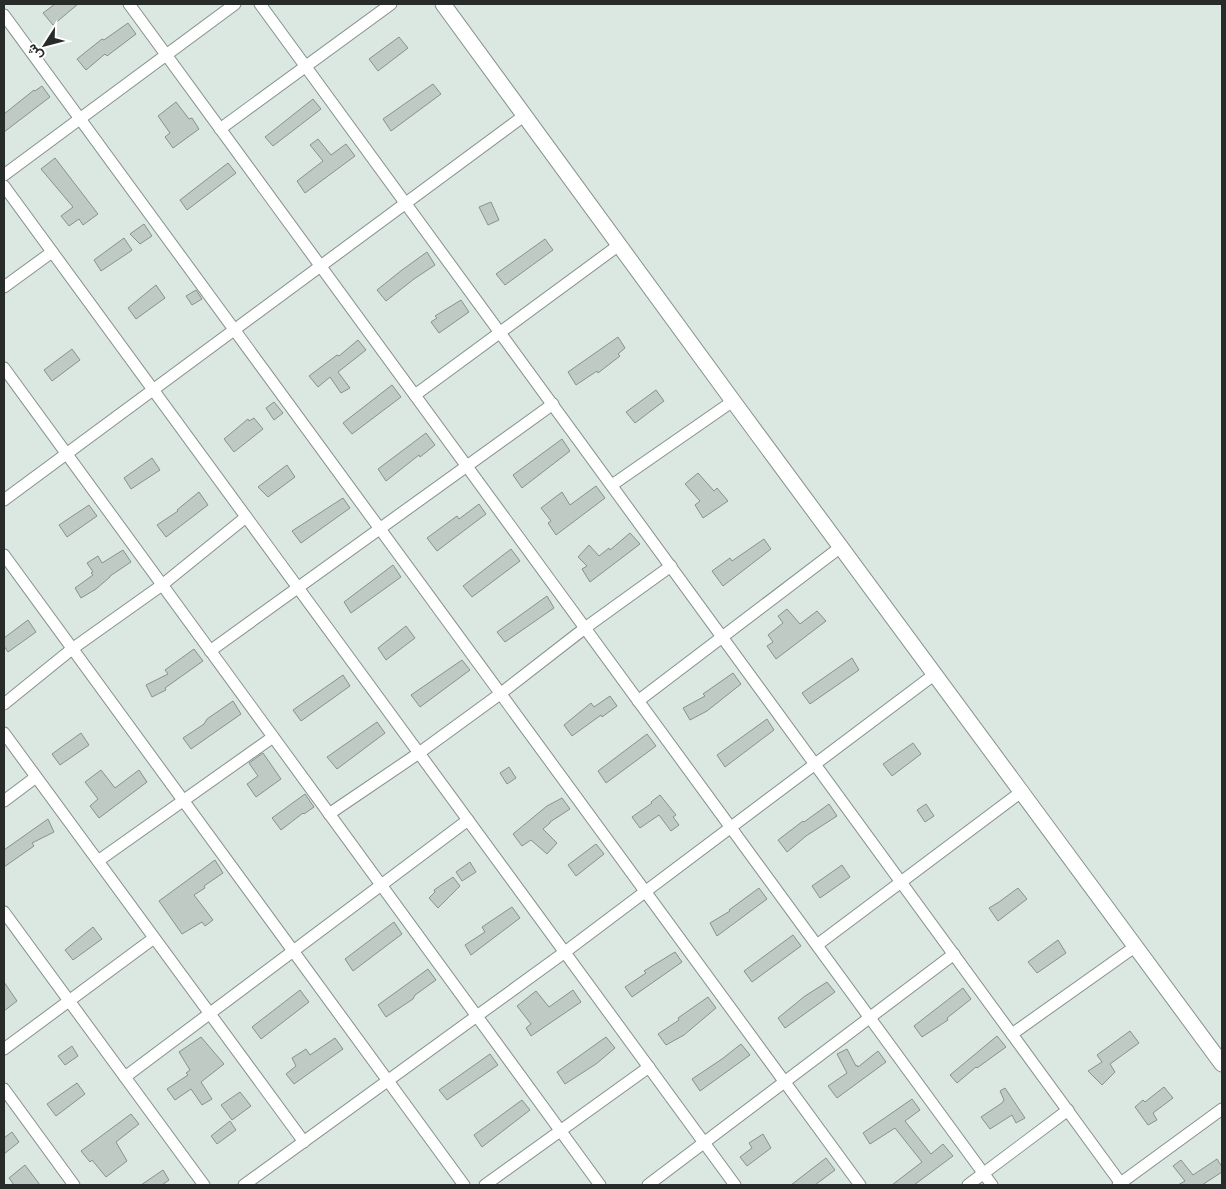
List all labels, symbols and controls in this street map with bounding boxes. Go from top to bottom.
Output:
north arrow [20,20,70,70]
text: ش [21,40,47,65]

